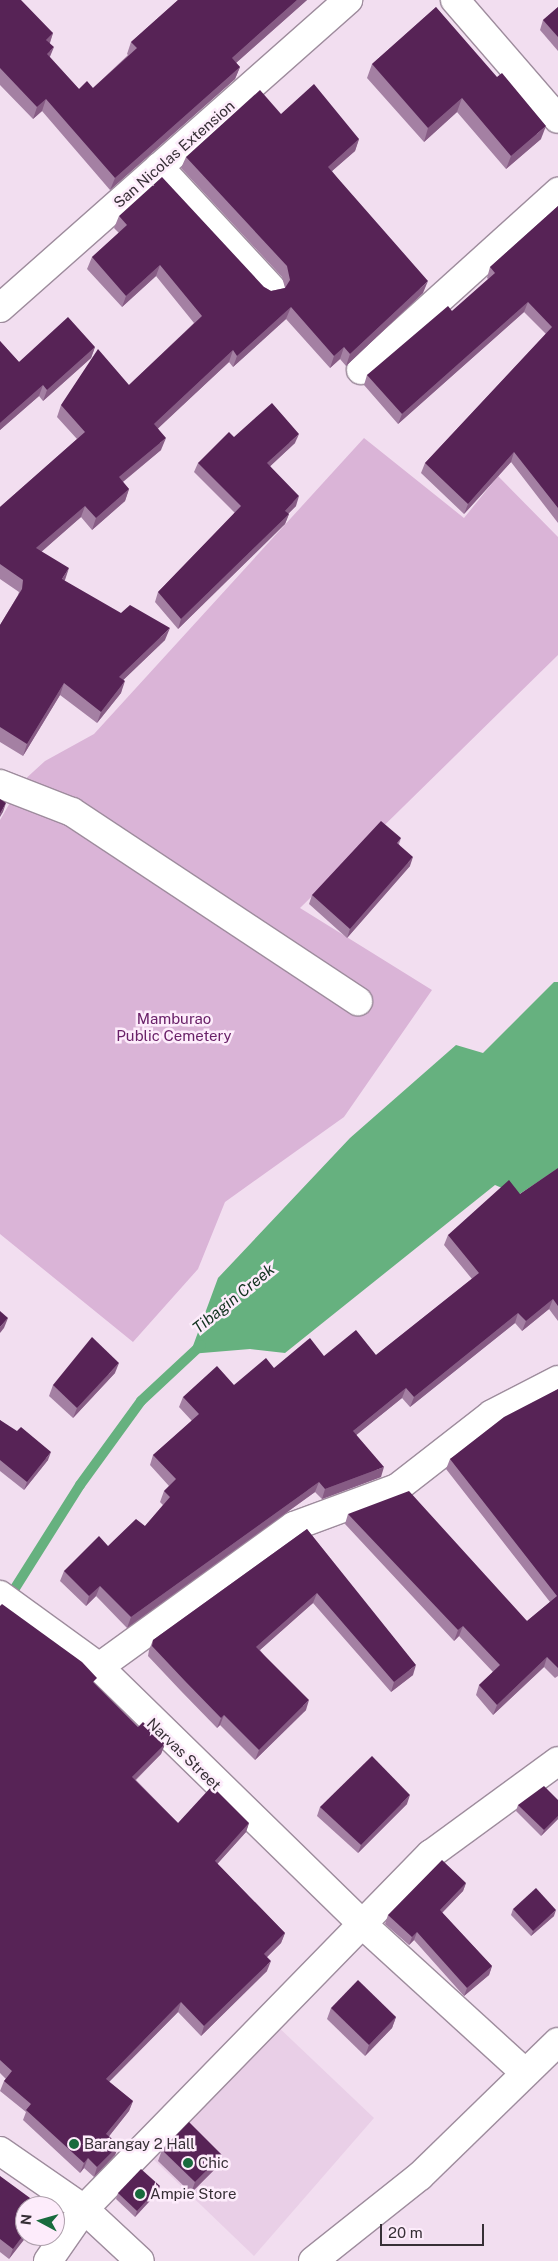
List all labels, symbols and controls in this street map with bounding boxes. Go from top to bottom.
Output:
street label: San Nicolas Extension [110,97,238,211]
park label: Mamburao Public Cemetery [116,1009,232,1044]
water label: Tibagin Creek [189,1260,279,1338]
street label: Narvas Street [143,1714,225,1794]
place label: Barangay 2 Hall [84,2135,195,2153]
marker: Barangay 2 Hall [68,2138,80,2150]
place label: Chic [198,2154,229,2172]
marker: Chic [182,2157,194,2169]
place label: Ampie Store [150,2185,237,2203]
marker: Ampie Store [134,2188,146,2200]
north arrow [15,2196,65,2246]
text: N [18,2213,35,2226]
scale bar [383,2214,487,2246]
text: 20 m [388,2224,423,2241]

